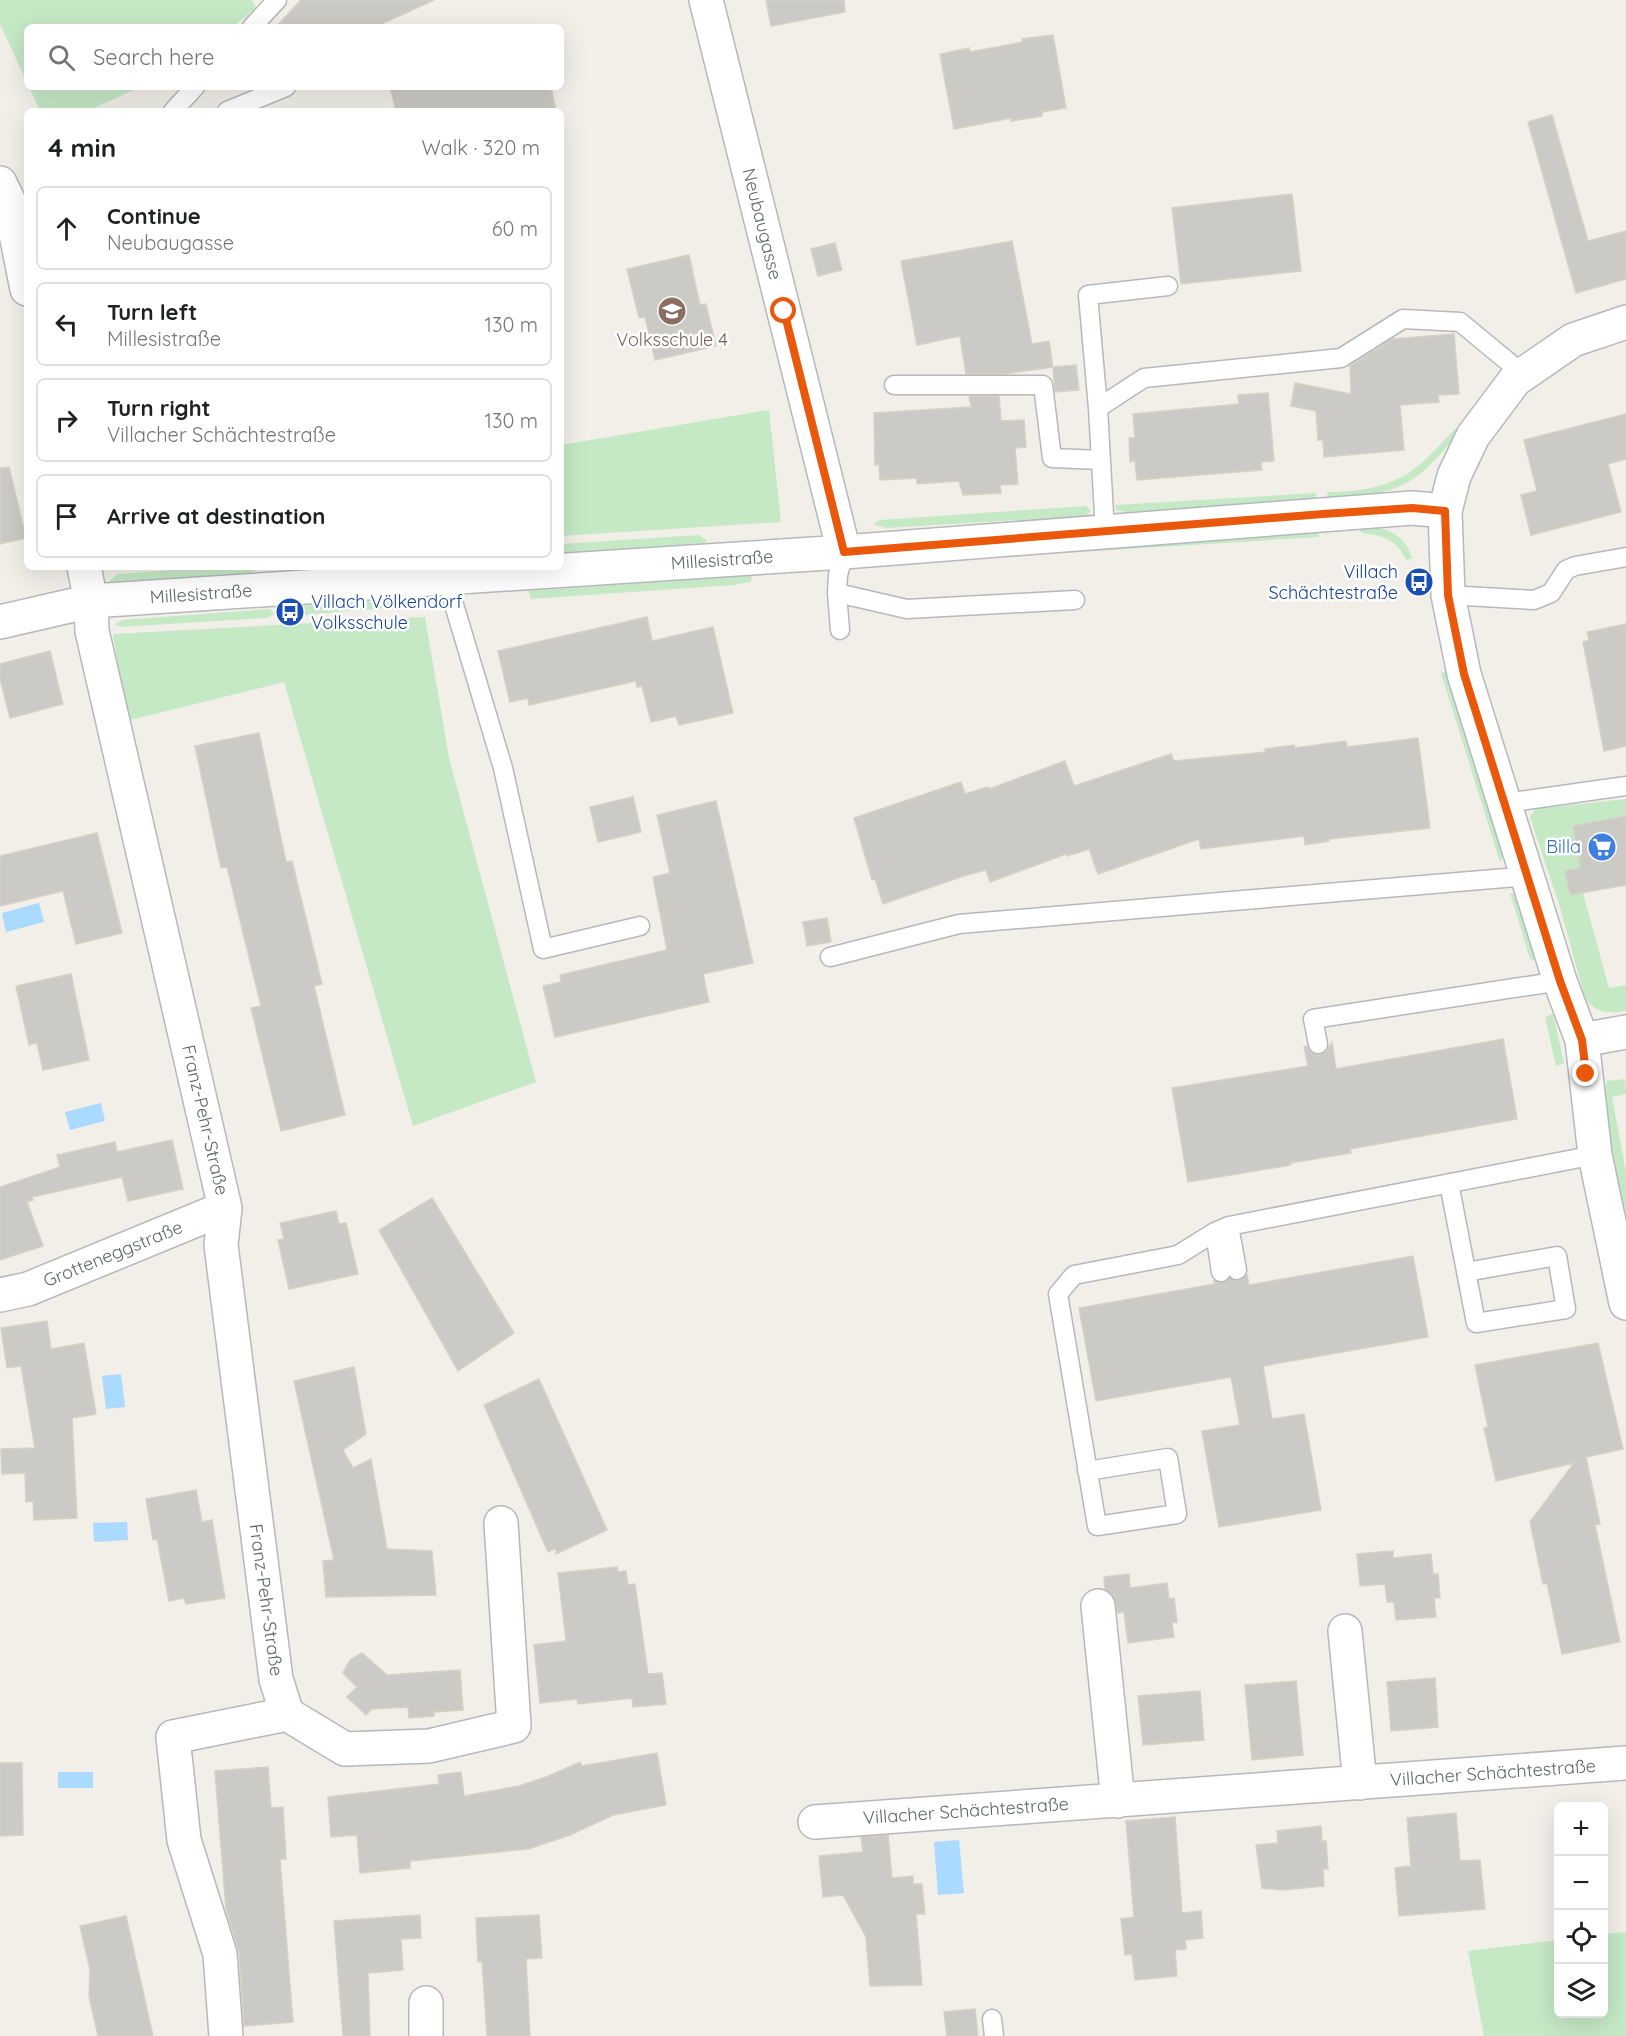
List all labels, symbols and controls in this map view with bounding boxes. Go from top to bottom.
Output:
search box [24,24,564,90]
icon: search [45,41,78,74]
text: Search here [93,43,214,71]
text: 4 min [48,131,116,164]
text: Walk · 320 m [421,135,540,160]
street label: Neubaugasse [737,166,787,282]
text: Continue [107,202,201,230]
icon: ahead [50,212,83,245]
text: 60 m [492,216,538,241]
text: Neubaugasse [107,230,234,255]
school or university icon: Volksschule 4 [656,295,688,327]
route start [770,297,796,323]
text: Turn left [107,298,197,326]
icon: left [50,308,83,341]
text: 130 m [485,312,538,337]
text: Millesistraße [107,326,221,351]
place label: Volksschule 4 [616,328,728,351]
text: Turn right [107,394,211,422]
icon: right [50,404,83,437]
text: 130 m [485,408,538,433]
text: Villacher Schächtestraße [107,422,336,447]
icon: arrive [50,500,83,533]
text: Arrive at destination [107,502,325,530]
street label: Millesistraße [670,544,774,575]
place label: Villach Schächtestraße [1268,560,1398,604]
bus stop icon: Villach Schächtestraße [1403,566,1435,598]
street label: Millesistraße [149,578,253,609]
place label: Villach Völkendorf Volksschule [311,590,463,634]
bus stop icon: Villach Völkendorf Volksschule [274,596,306,628]
supermarket icon: Billa [1586,831,1618,863]
place label: Billa [1546,835,1581,858]
street label: Franz-Pehr-Straße [177,1043,234,1197]
route end [1572,1060,1598,1086]
street label: Grotteneggstraße [40,1215,186,1292]
street label: Franz-Pehr-Straße [244,1522,289,1678]
street label: Villacher Schächtestraße [1389,1754,1597,1791]
street label: Villacher Schächtestraße [862,1792,1070,1829]
map controls [1554,1802,1608,2018]
button: + [1554,1802,1608,1856]
button: − [1554,1856,1608,1910]
button: locate [1554,1910,1608,1964]
button: layers [1554,1964,1608,2018]

